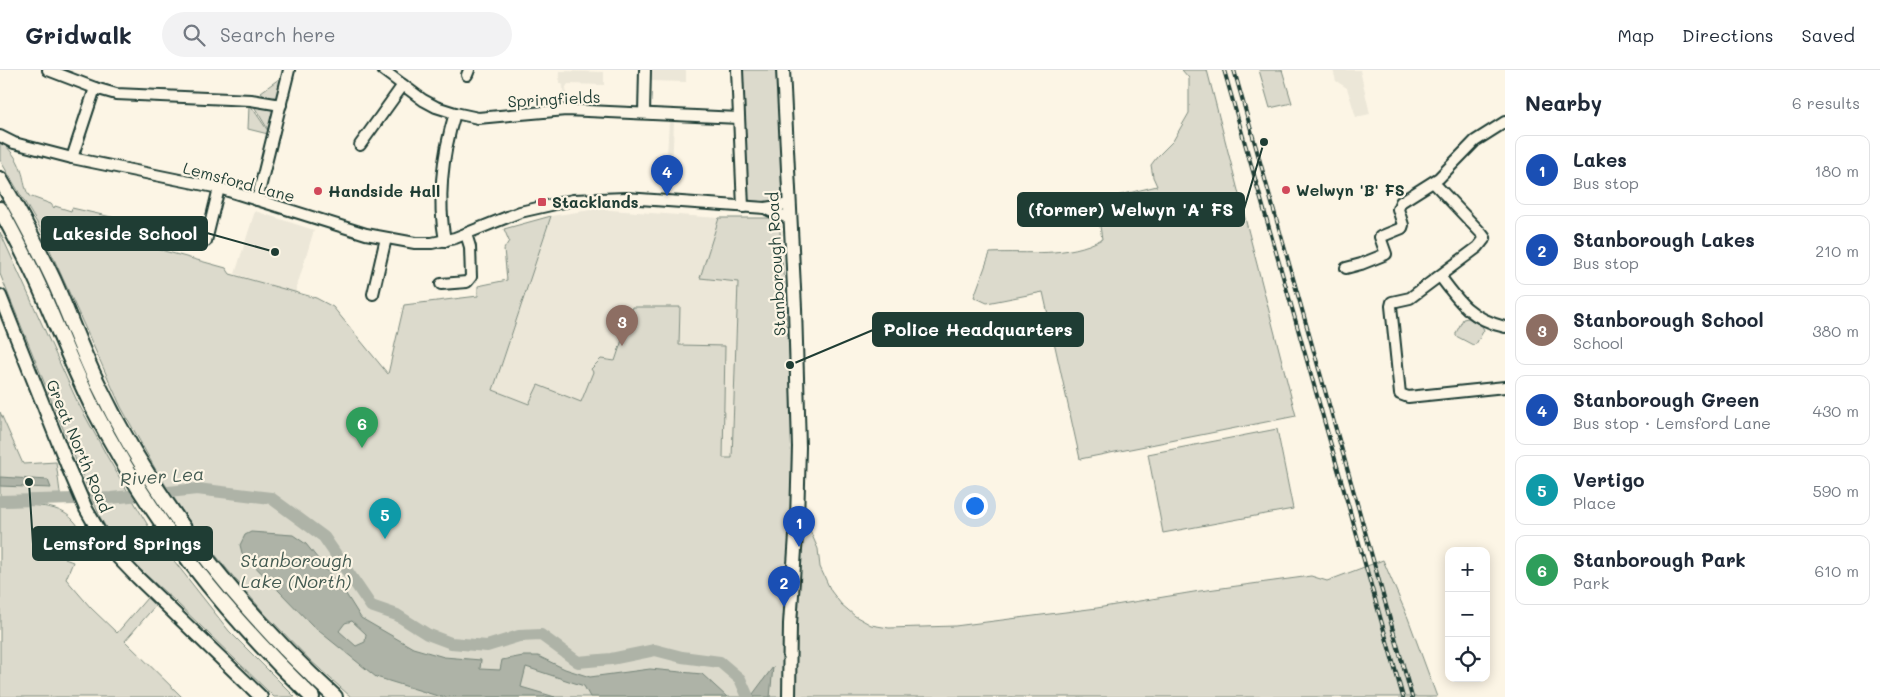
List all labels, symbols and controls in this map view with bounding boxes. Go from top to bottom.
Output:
search box [162,12,512,57]
text: Gridwalk [25,19,132,50]
icon: search [180,21,208,49]
text: Search here [220,22,336,47]
text: Map [1617,23,1654,47]
text: Directions [1682,23,1774,47]
text: Saved [1802,23,1855,47]
street label: Springfields [507,86,601,111]
text: Nearby [1525,89,1602,116]
text: 6 results [1792,92,1860,113]
text: Lakes [1573,147,1627,172]
pin: 4 [651,155,683,196]
street label: Lemsford Lane [181,156,297,207]
text: 1 [1538,160,1546,181]
text: 180 m [1814,160,1859,181]
text: Bus stop [1573,172,1639,193]
place label: Welwyn 'B' FS [1296,179,1405,200]
place label: Handside Hall [328,180,440,201]
marker: Welwyn 'B' FS [1280,184,1292,196]
marker: Handside Hall [312,185,324,197]
place label: Stacklands [552,191,639,212]
street label: Stanborough Road [761,192,790,337]
callout: (former) Welwyn 'A' FS [1018,193,1244,226]
marker: Stacklands [536,196,548,208]
text: (former) Welwyn 'A' FS [1028,197,1234,221]
callout: Lakeside School [42,217,207,250]
text: Lakeside School [53,221,197,245]
text: Stanborough Lakes [1573,227,1755,252]
text: 2 [1538,240,1546,261]
text: 210 m [1815,240,1859,261]
text: Bus stop [1573,252,1639,273]
pin: 3 [606,305,638,346]
text: Stanborough School [1573,307,1764,332]
callout: Police Headquarters [873,313,1083,346]
text: Police Headquarters [883,317,1073,341]
text: 3 [1537,320,1547,341]
text: 380 m [1812,320,1859,341]
text: School [1573,332,1623,353]
street label: Great North Road [42,376,117,515]
text: Stanborough Green [1573,387,1759,412]
text: 4 [1537,400,1547,421]
text: 430 m [1812,400,1859,421]
pin: 6 [346,407,378,448]
text: Bus stop · Lemsford Lane [1573,412,1771,433]
water label: River Lea [119,461,205,491]
text: Vertigo [1573,467,1645,492]
text: 5 [1537,480,1547,501]
text: 590 m [1812,480,1859,501]
text: Place [1573,492,1616,513]
your location [962,493,988,519]
pin: 5 [369,498,401,539]
pin: 1 [783,506,815,547]
callout: Lemsford Springs [33,527,212,560]
text: Lemsford Springs [43,531,201,555]
map controls [1445,547,1490,682]
button: + [1445,547,1490,592]
text: Stanborough Park [1573,547,1746,572]
water label: Stanborough Lake (North) [240,548,352,593]
text: 6 [1537,560,1547,581]
text: 610 m [1814,560,1859,581]
pin: 2 [768,566,800,607]
text: Park [1573,572,1609,593]
button: − [1445,592,1490,637]
button: locate [1445,637,1490,682]

